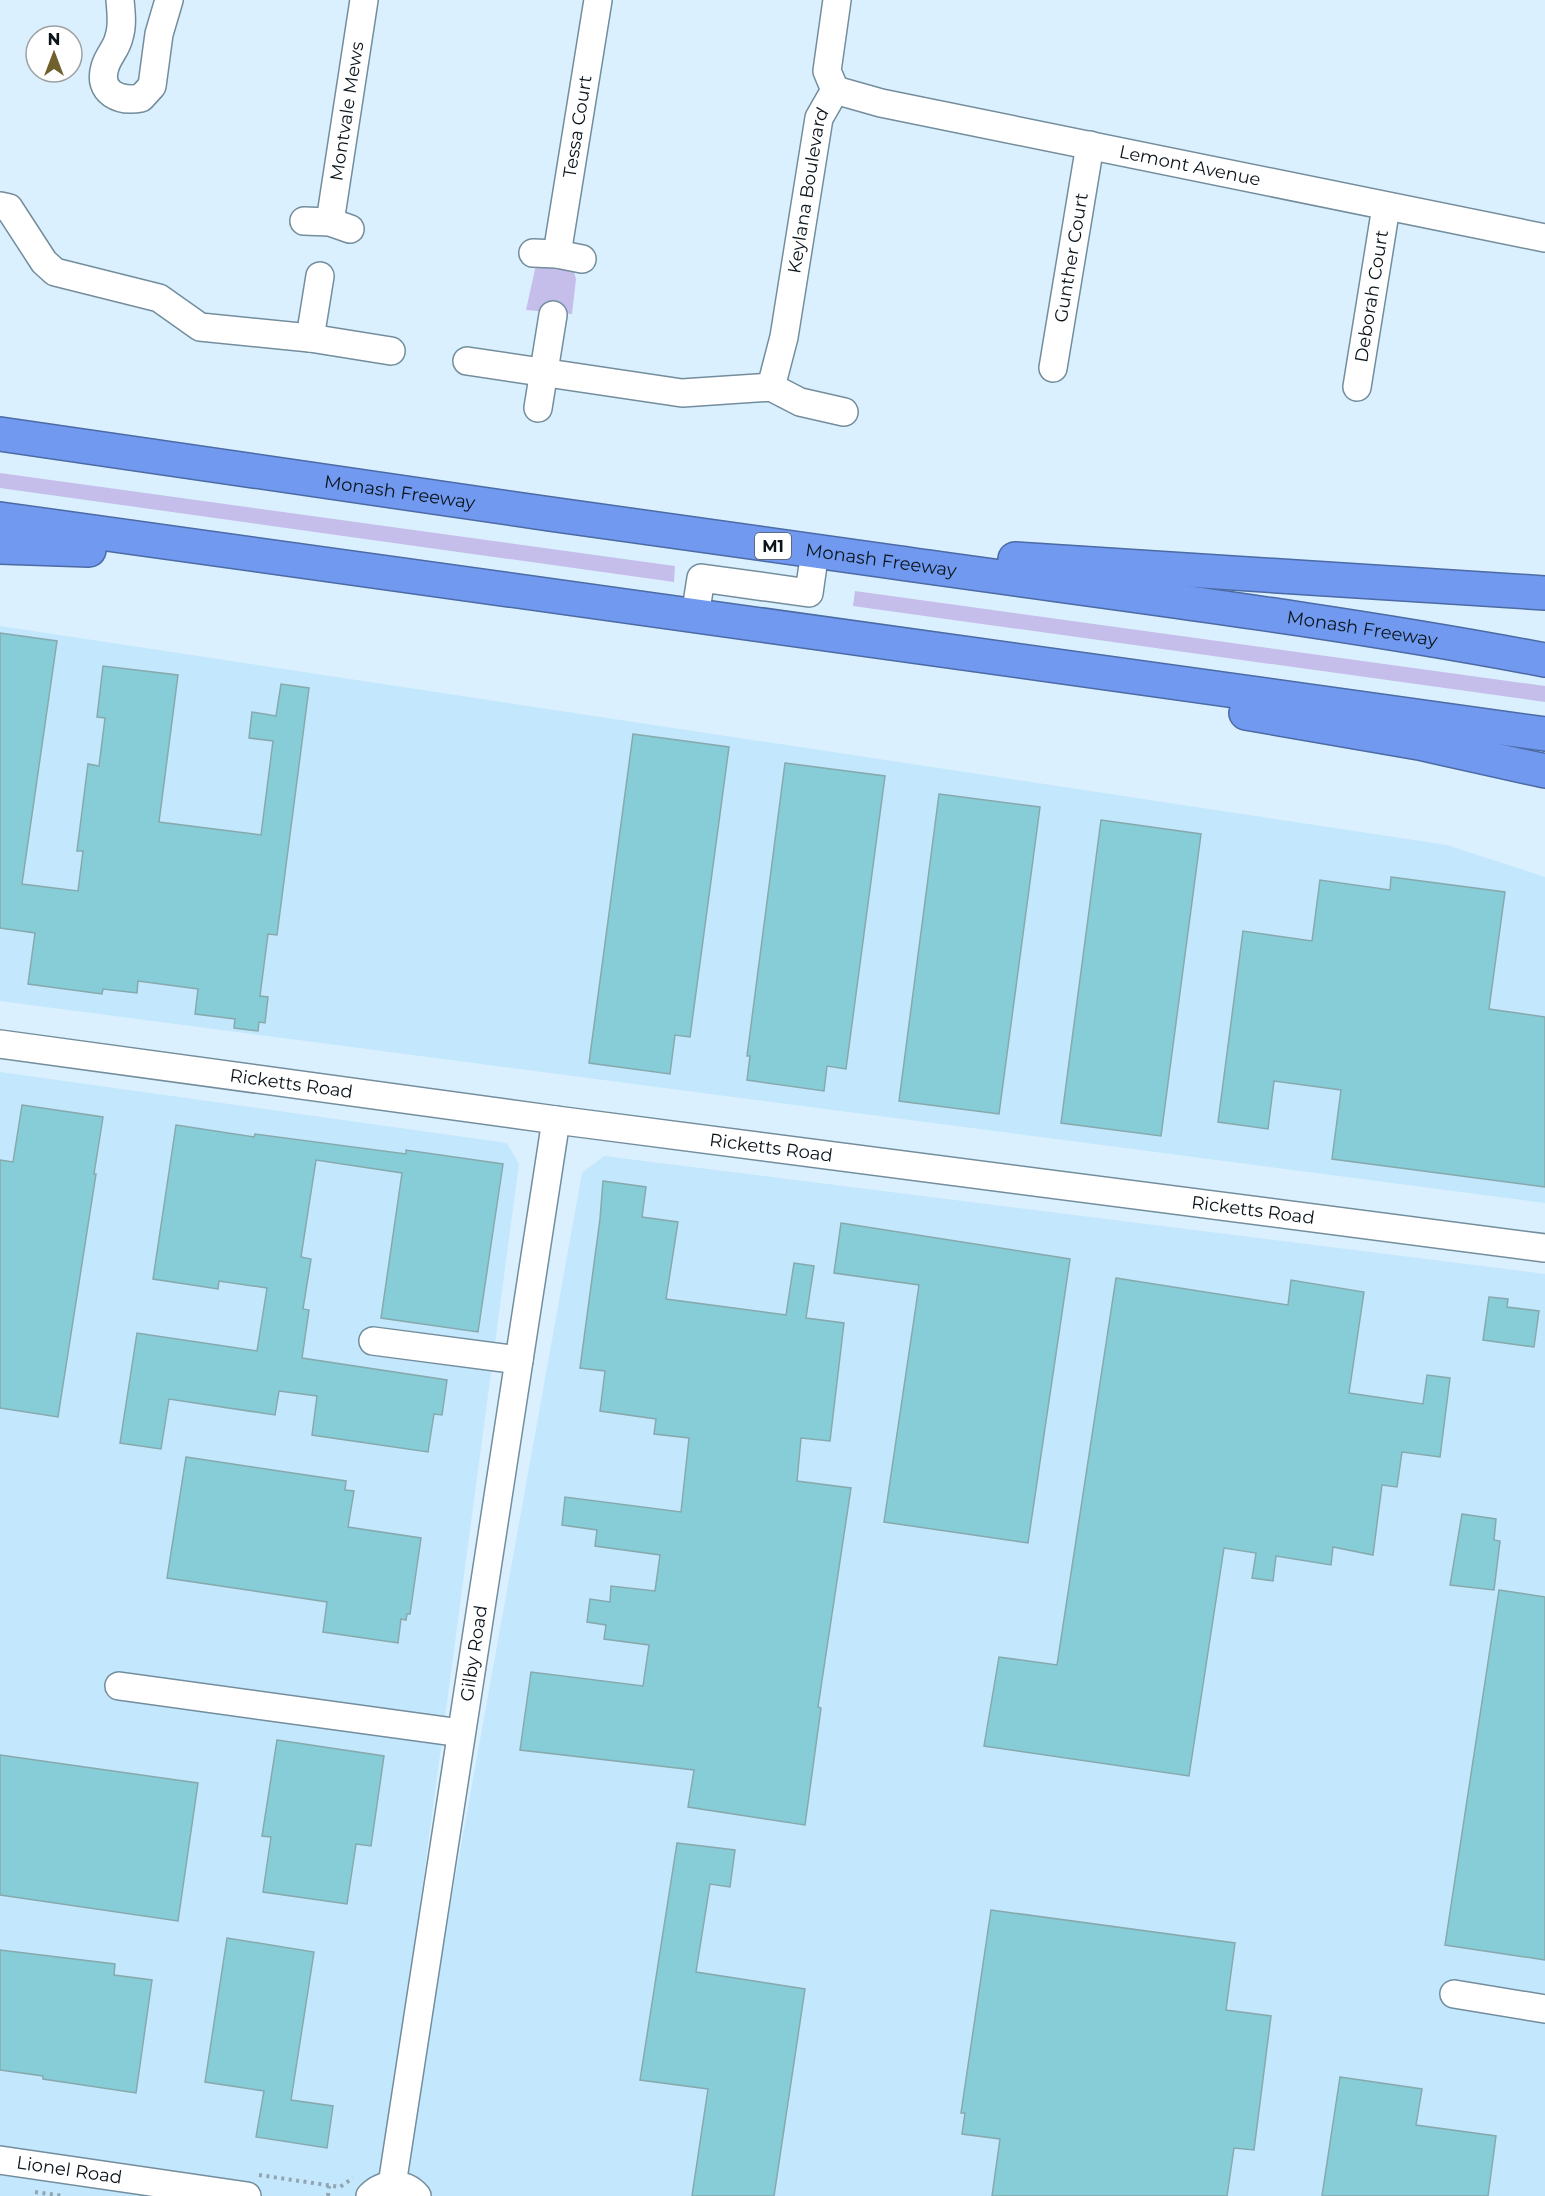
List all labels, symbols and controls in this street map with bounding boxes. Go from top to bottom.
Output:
north arrow [24,24,84,84]
text: N [48,30,60,49]
street label: Montvale Mews [325,40,369,182]
street label: Tessa Court [558,74,597,180]
street label: Keylana Boulevard [783,104,834,275]
street label: Lemont Avenue [1117,141,1263,191]
street label: Gunther Court [1050,191,1093,324]
street label: Deborah Court [1350,228,1393,364]
street label: Monash Freeway [323,471,477,514]
road number: M1 [755,533,791,559]
street label: Monash Freeway [804,539,958,582]
street label: Monash Freeway [1285,606,1439,652]
street label: Ricketts Road [228,1065,354,1103]
street label: Ricketts Road [708,1129,834,1167]
street label: Ricketts Road [1190,1191,1316,1229]
street label: Gilby Road [456,1604,492,1703]
street label: Lionel Road [15,2152,124,2189]

